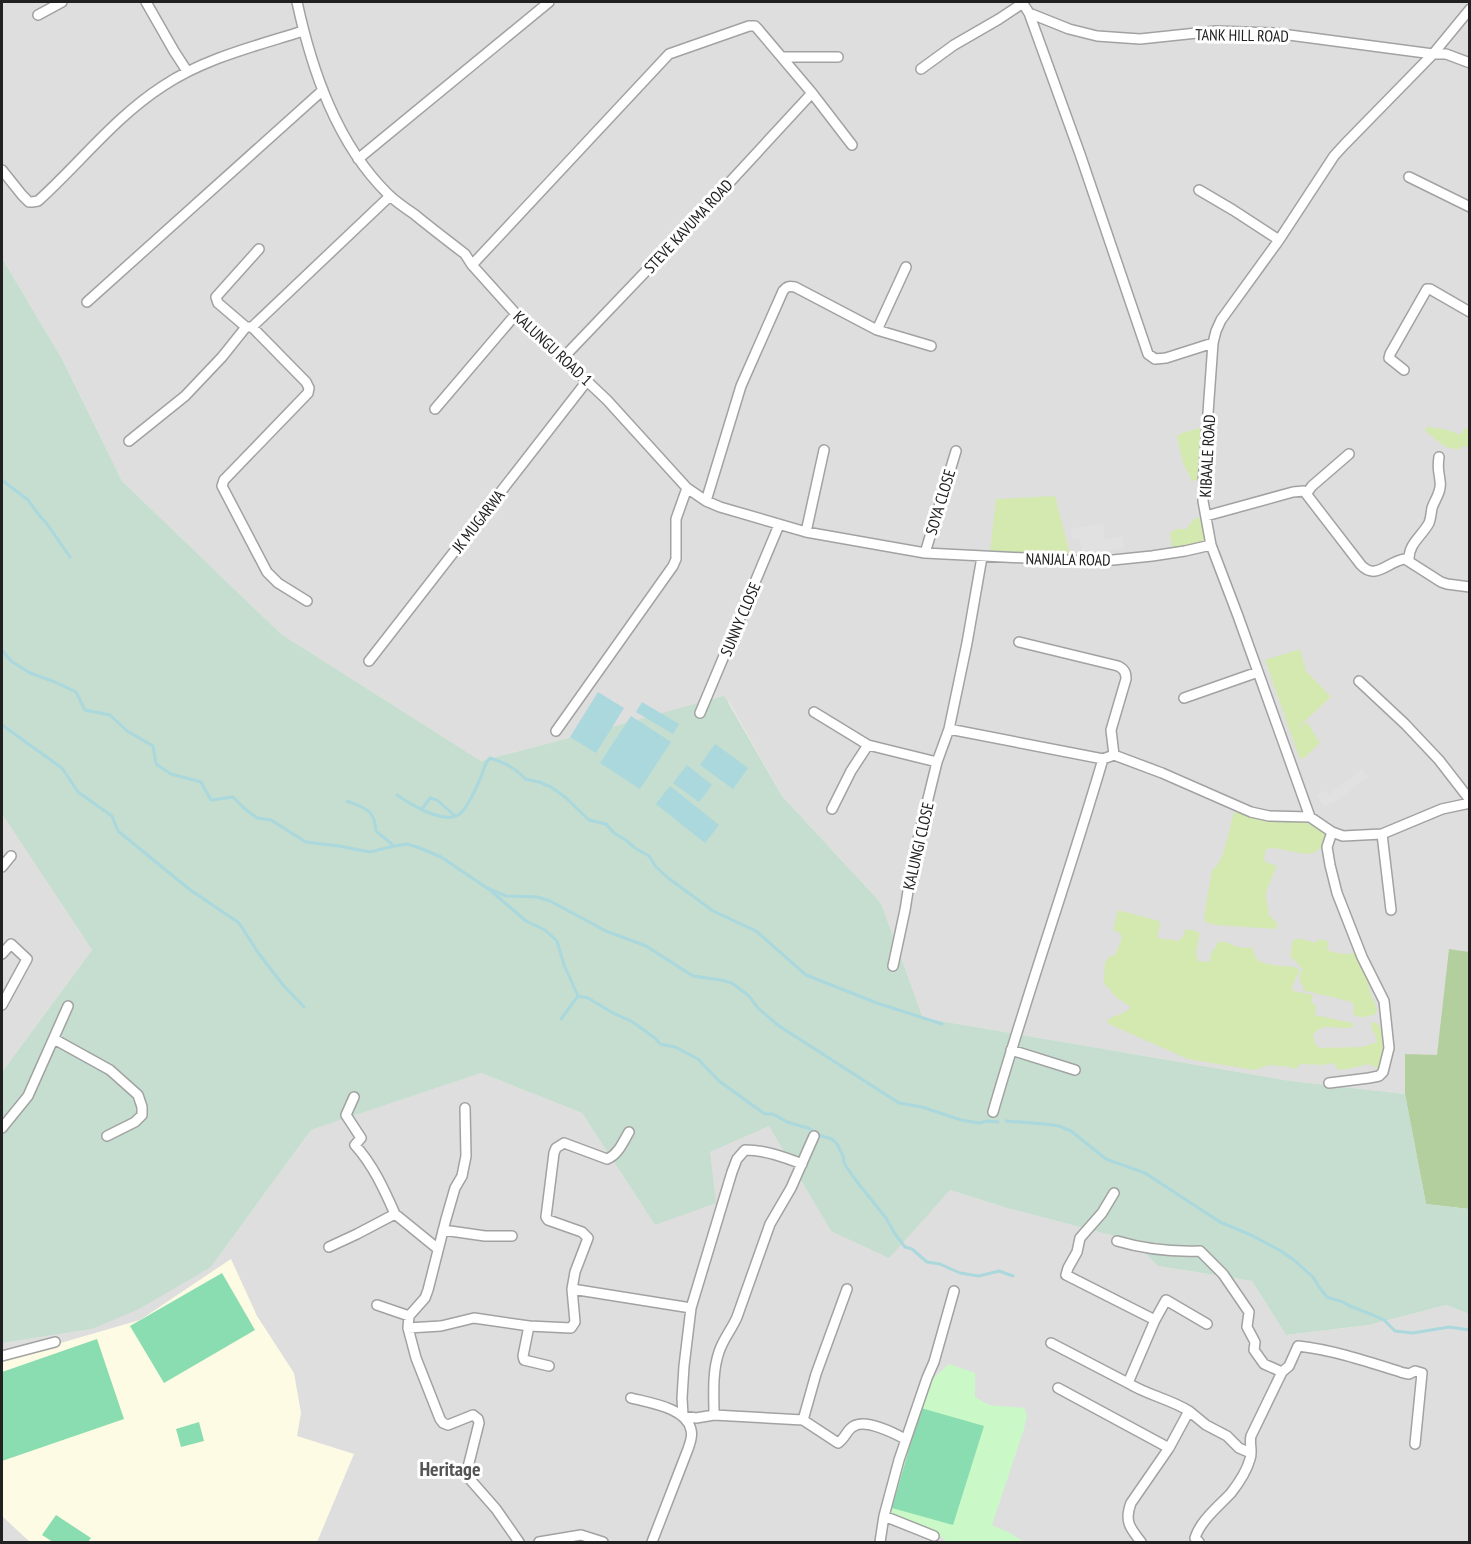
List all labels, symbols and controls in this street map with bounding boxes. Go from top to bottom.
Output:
street label: TANK HILL ROAD [1195,24,1289,46]
street label: STEVE KAVUMA ROAD [639,175,737,277]
street label: KALUNGU ROAD 1 [509,306,597,390]
street label: KIBAALE ROAD [1195,414,1219,498]
street label: SOYA CLOSE [921,467,959,537]
street label: JK MUGARWA [447,485,509,557]
street label: NANJALA ROAD [1025,548,1111,570]
street label: SUNNY CLOSE [715,579,765,659]
street label: KALUNGI CLOSE [898,800,938,892]
district label: Heritage [419,1456,481,1482]

